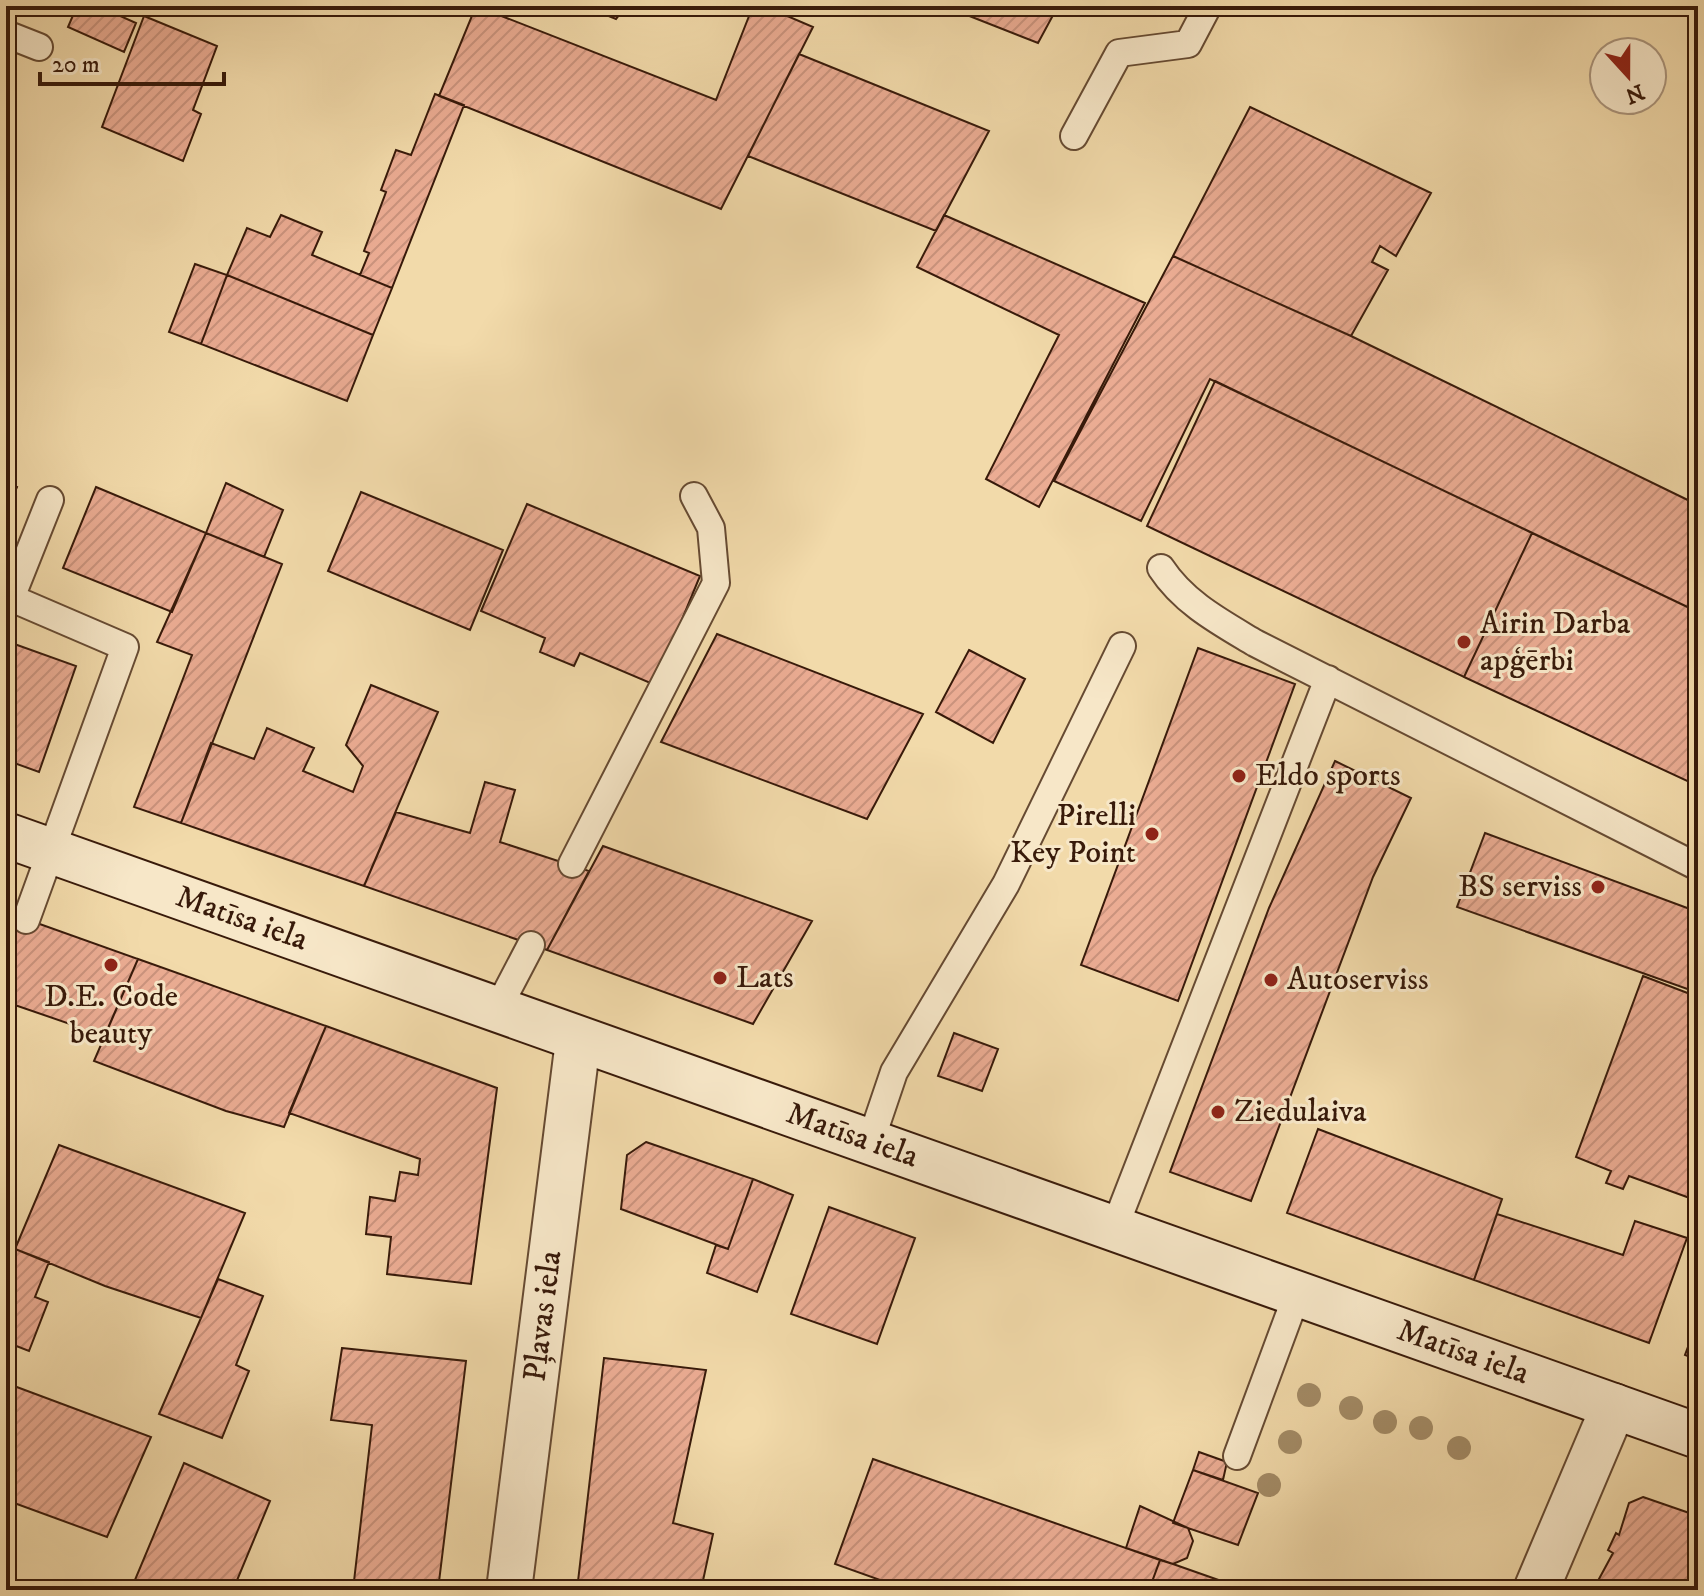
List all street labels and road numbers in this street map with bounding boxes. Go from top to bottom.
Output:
street label: Matīsa iela [170,877,313,961]
street label: Matīsa iela [781,1094,924,1178]
street label: Pļavas iela [515,1248,572,1384]
street label: Matīsa iela [1391,1311,1535,1394]

